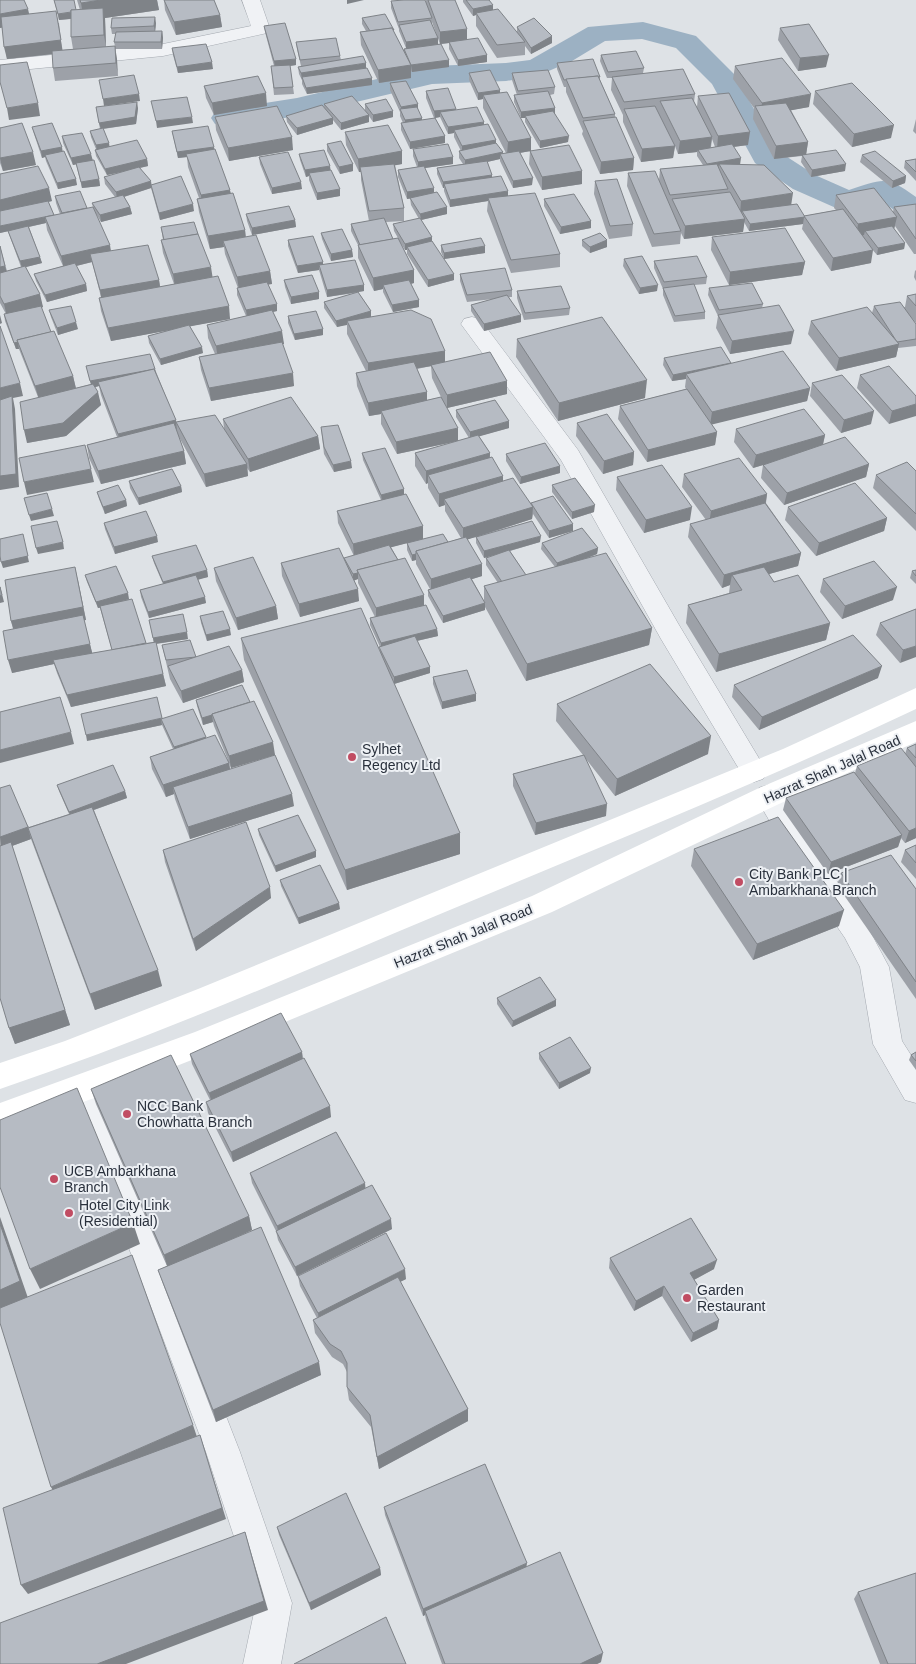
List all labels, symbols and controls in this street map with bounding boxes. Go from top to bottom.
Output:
street label: Hazrat Shah Jalal Road [761,732,903,806]
place label: Sylhet Regency Ltd [362,741,441,773]
marker: Sylhet Regency Ltd [346,751,358,763]
place label: City Bank PLC | Ambarkhana Branch [749,866,877,898]
marker: City Bank PLC | Ambarkhana Branch [733,876,745,888]
street label: Hazrat Shah Jalal Road [391,901,535,971]
place label: NCC Bank Chowhatta Branch [137,1098,252,1130]
marker: NCC Bank Chowhatta Branch [121,1108,133,1120]
place label: UCB Ambarkhana Branch [64,1163,176,1195]
marker: UCB Ambarkhana Branch [48,1173,60,1185]
place label: Hotel City Link (Residential) [79,1197,170,1229]
marker: Hotel City Link (Residential) [63,1207,75,1219]
place label: Garden Restaurant [697,1282,766,1314]
marker: Garden Restaurant [681,1292,693,1304]

